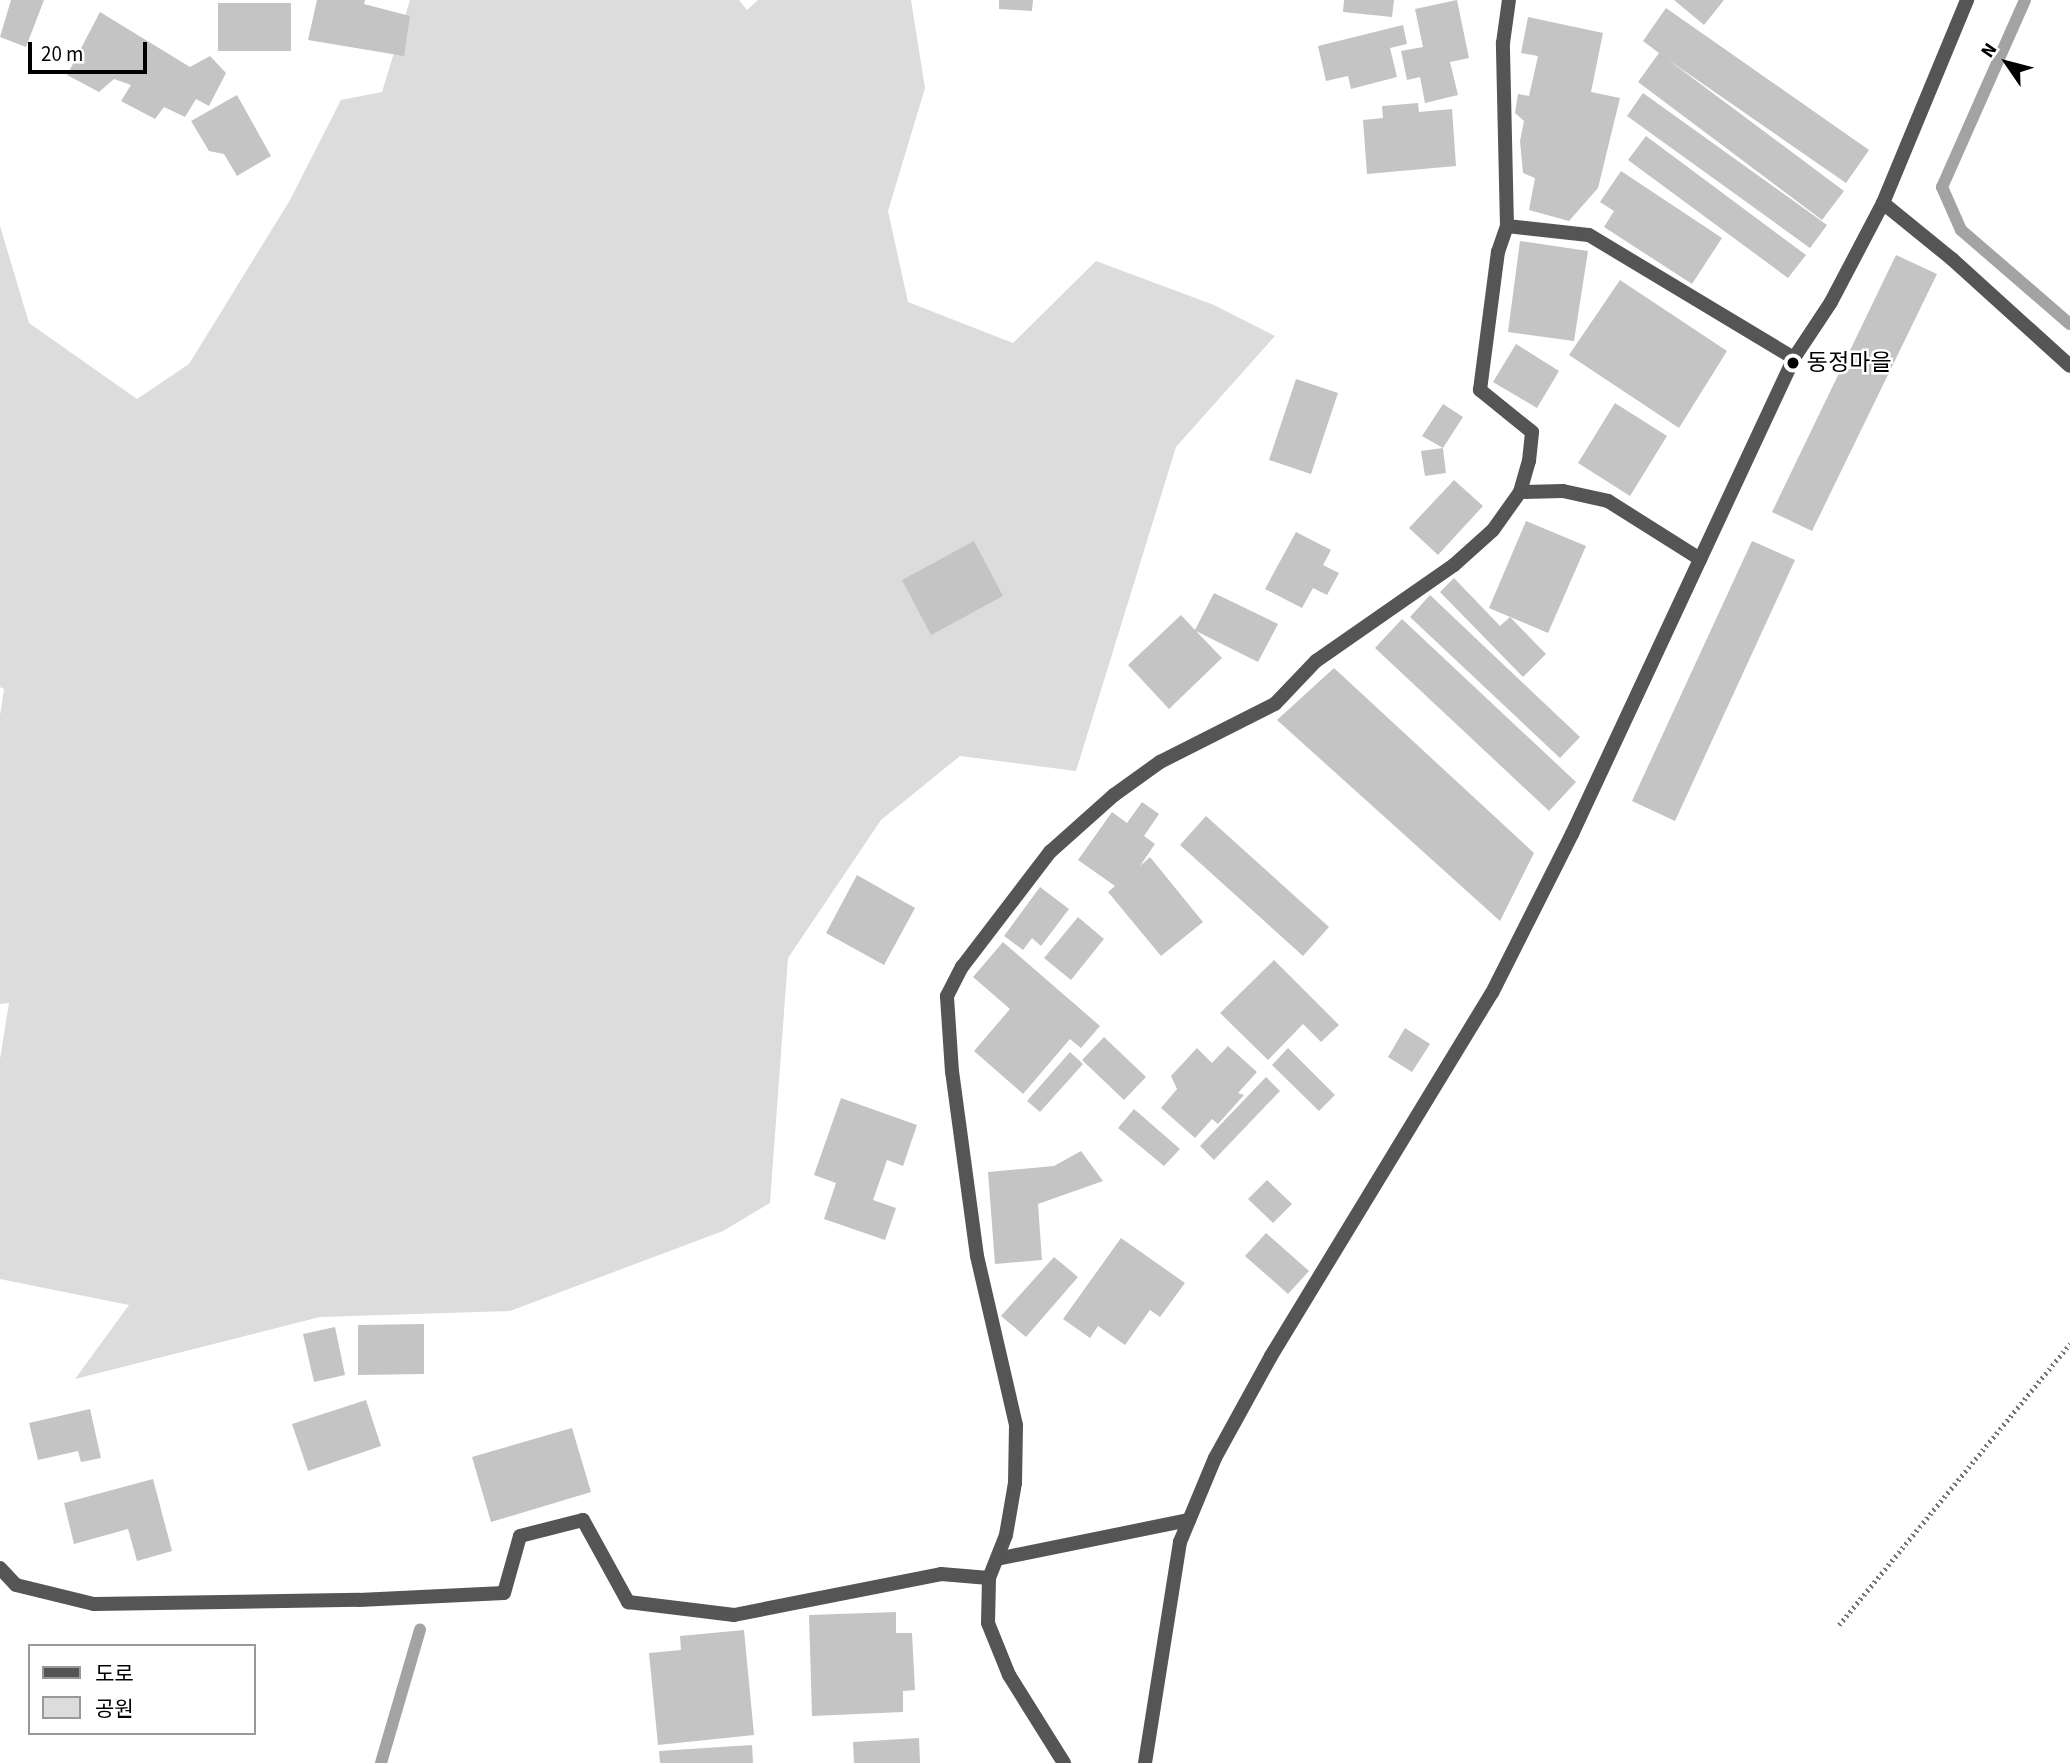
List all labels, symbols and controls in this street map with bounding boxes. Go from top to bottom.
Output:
scale bar [32,28,150,72]
north arrow [1972,28,2042,98]
text: N [1975,38,2004,64]
text: 20 m [41,39,83,69]
place label: 동정마을 [1807,349,1892,377]
marker: 동정마을 [1785,355,1801,371]
legend [28,1644,256,1735]
text: 도로 [95,1659,134,1689]
text: 공원 [95,1694,134,1724]

